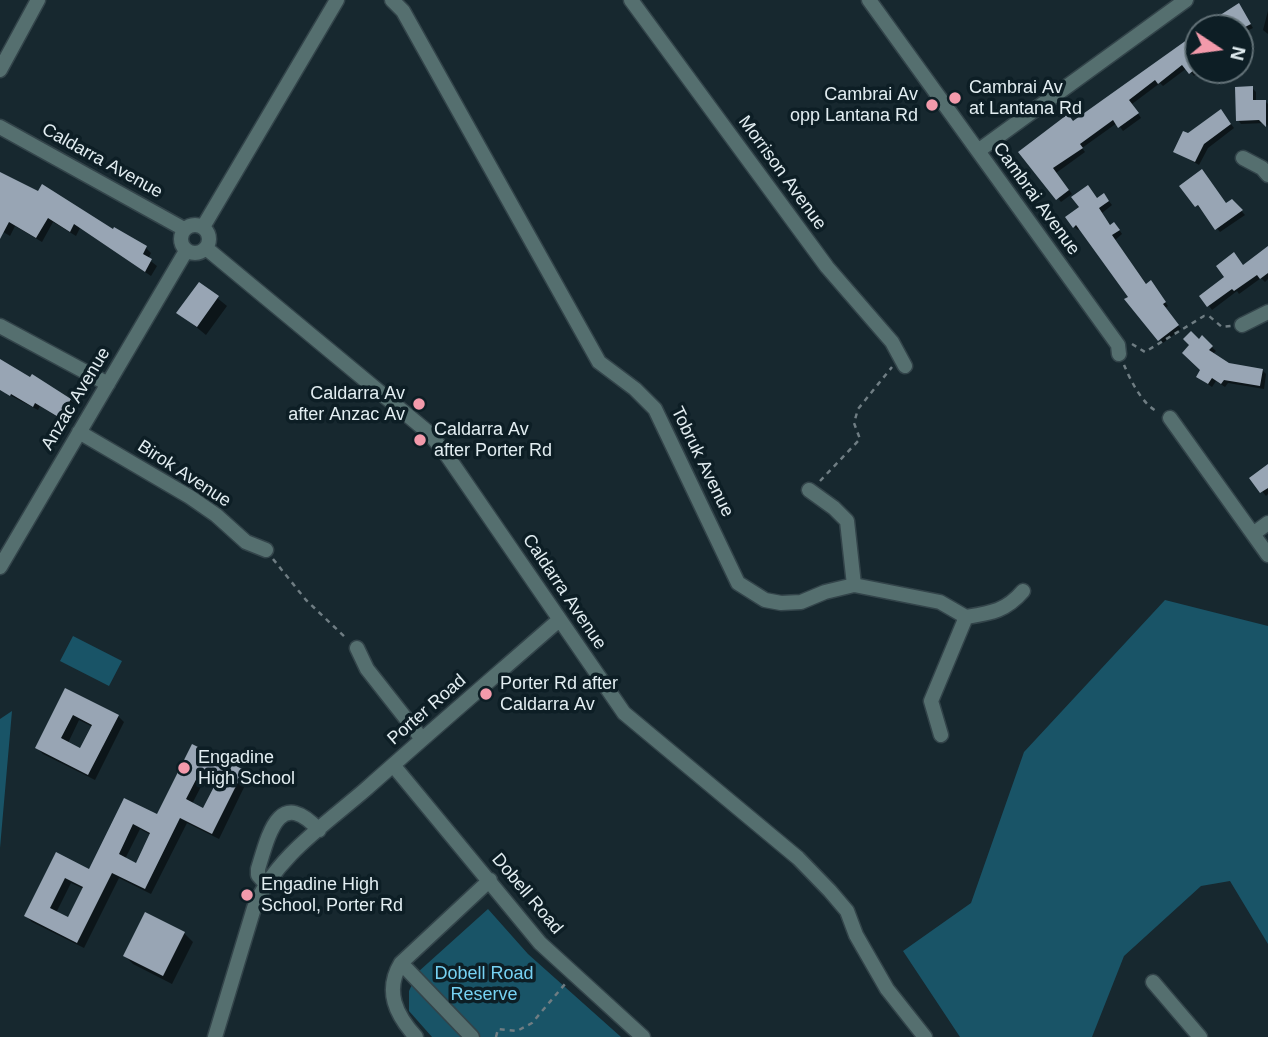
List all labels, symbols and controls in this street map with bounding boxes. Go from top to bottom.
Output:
north arrow [1184,14,1254,84]
text: N [1226,44,1250,62]
place label: Cambrai Av at Lantana Rd [969,77,1082,119]
place label: Cambrai Av opp Lantana Rd [790,84,918,126]
marker: Cambrai Av at Lantana Rd [947,90,963,106]
marker: Cambrai Av opp Lantana Rd [924,97,940,113]
street label: Morrison Avenue [733,112,831,234]
street label: Caldarra Avenue [38,119,166,203]
street label: Cambrai Avenue [988,139,1084,259]
street label: Anzac Avenue [37,344,115,454]
place label: Caldarra Av after Anzac Av [288,383,405,426]
marker: Caldarra Av after Anzac Av [411,396,427,412]
street label: Tobruk Avenue [666,403,738,521]
place label: Caldarra Av after Porter Rd [434,419,552,462]
marker: Caldarra Av after Porter Rd [412,432,428,448]
street label: Birok Avenue [133,436,235,512]
street label: Caldarra Avenue [517,530,611,654]
street label: Porter Road [383,670,471,750]
place label: Porter Rd after Caldarra Av [500,673,618,716]
marker: Porter Rd after Caldarra Av [478,686,494,702]
place label: Engadine High School [198,747,295,790]
marker: Engadine High School [176,760,192,776]
street label: Dobell Road [487,849,567,939]
place label: Engadine High School, Porter Rd [261,874,403,917]
marker: Engadine High School, Porter Rd [239,887,255,903]
park label: Dobell Road Reserve [434,963,534,1006]

